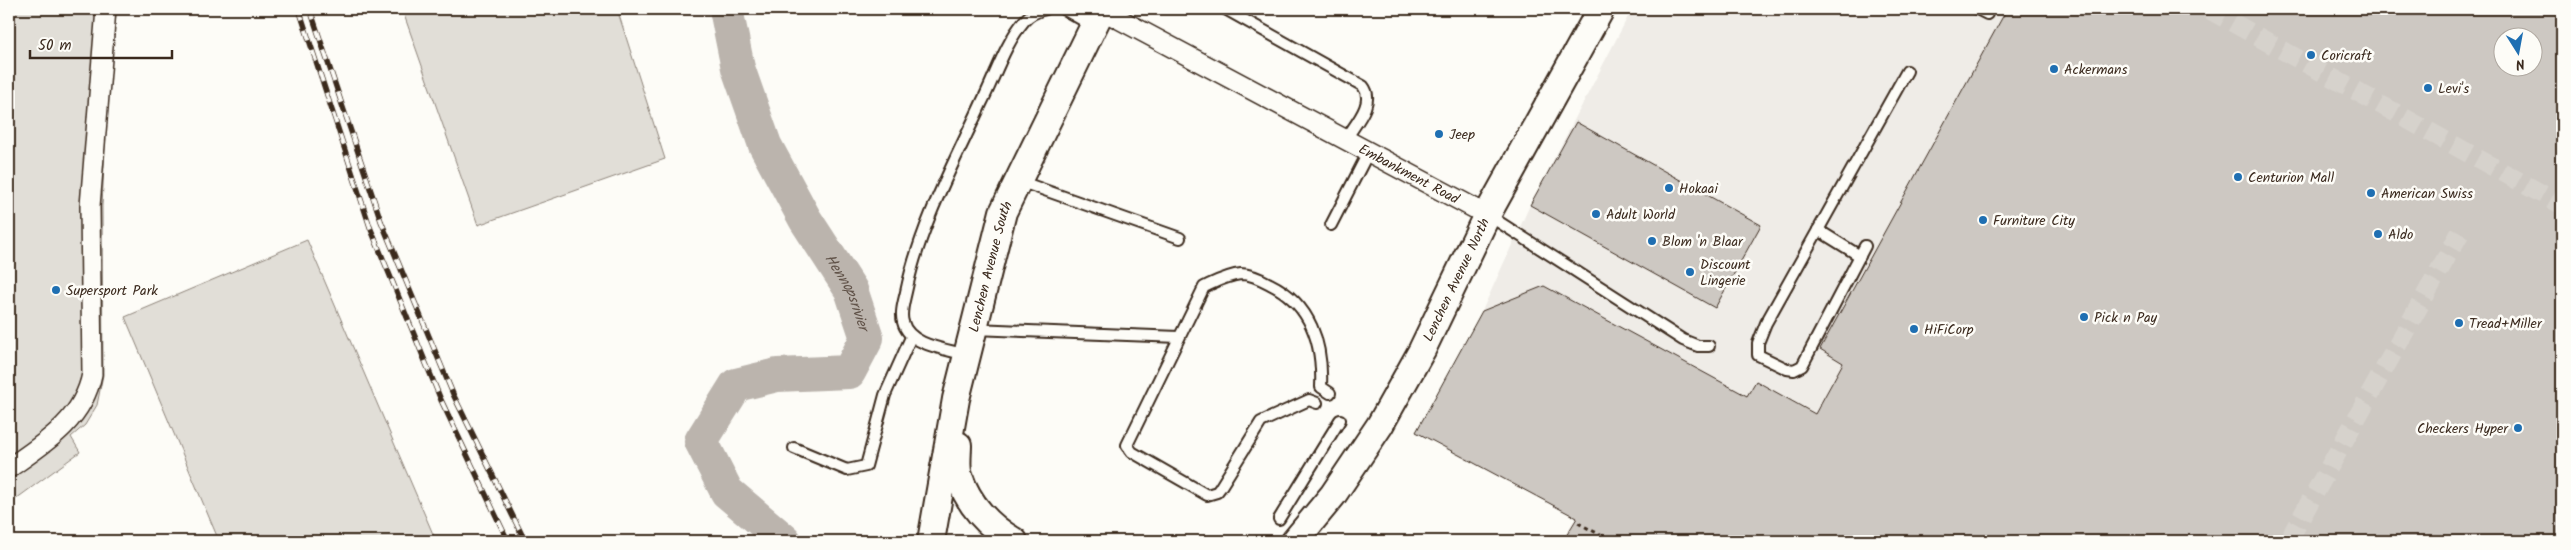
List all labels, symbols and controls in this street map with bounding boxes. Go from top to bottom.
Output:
scale bar [30,28,172,60]
north arrow [2494,28,2544,78]
text: 50 m [38,34,72,58]
place label: Coricraft [2321,45,2372,67]
marker: Coricraft [2305,49,2317,61]
text: N [2514,52,2527,75]
place label: Ackermans [2064,59,2127,81]
marker: Ackermans [2048,63,2060,75]
place label: Levi's [2438,78,2469,100]
marker: Levi's [2422,82,2434,94]
place label: Jeep [1449,124,1475,146]
marker: Jeep [1433,128,1445,140]
street label: Embankment Road [1354,139,1464,211]
place label: Centurion Mall [2248,167,2335,189]
marker: Centurion Mall [2232,171,2244,183]
place label: Hokaai [1679,178,1718,200]
marker: Hokaai [1663,182,1675,194]
place label: American Swiss [2381,183,2473,205]
marker: American Swiss [2365,187,2377,199]
street label: Lenchen Avenue South [963,197,1019,335]
place label: Adult World [1606,204,1676,226]
marker: Adult World [1590,208,1602,220]
place label: Furniture City [1993,210,2075,232]
marker: Furniture City [1977,214,1989,226]
street label: Lenchen Avenue North [1418,215,1496,346]
place label: Aldo [2388,224,2413,246]
marker: Aldo [2372,228,2384,240]
place label: Blom 'n Blaar [1662,231,1744,253]
marker: Blom 'n Blaar [1646,235,1658,247]
water label: Hennopsrivier [818,249,876,337]
place label: Discount Lingerie [1700,254,1751,292]
marker: Discount Lingerie [1684,266,1696,278]
place label: Supersport Park [66,280,158,302]
marker: Supersport Park [50,284,62,296]
place label: Pick n Pay [2094,307,2158,329]
marker: Pick n Pay [2078,311,2090,323]
place label: Tread+Miller [2469,313,2543,335]
marker: Tread+Miller [2453,317,2465,329]
place label: HiFiCorp [1924,319,1974,341]
marker: HiFiCorp [1908,323,1920,335]
place label: Checkers Hyper [2417,418,2509,440]
marker: Checkers Hyper [2512,422,2524,434]

